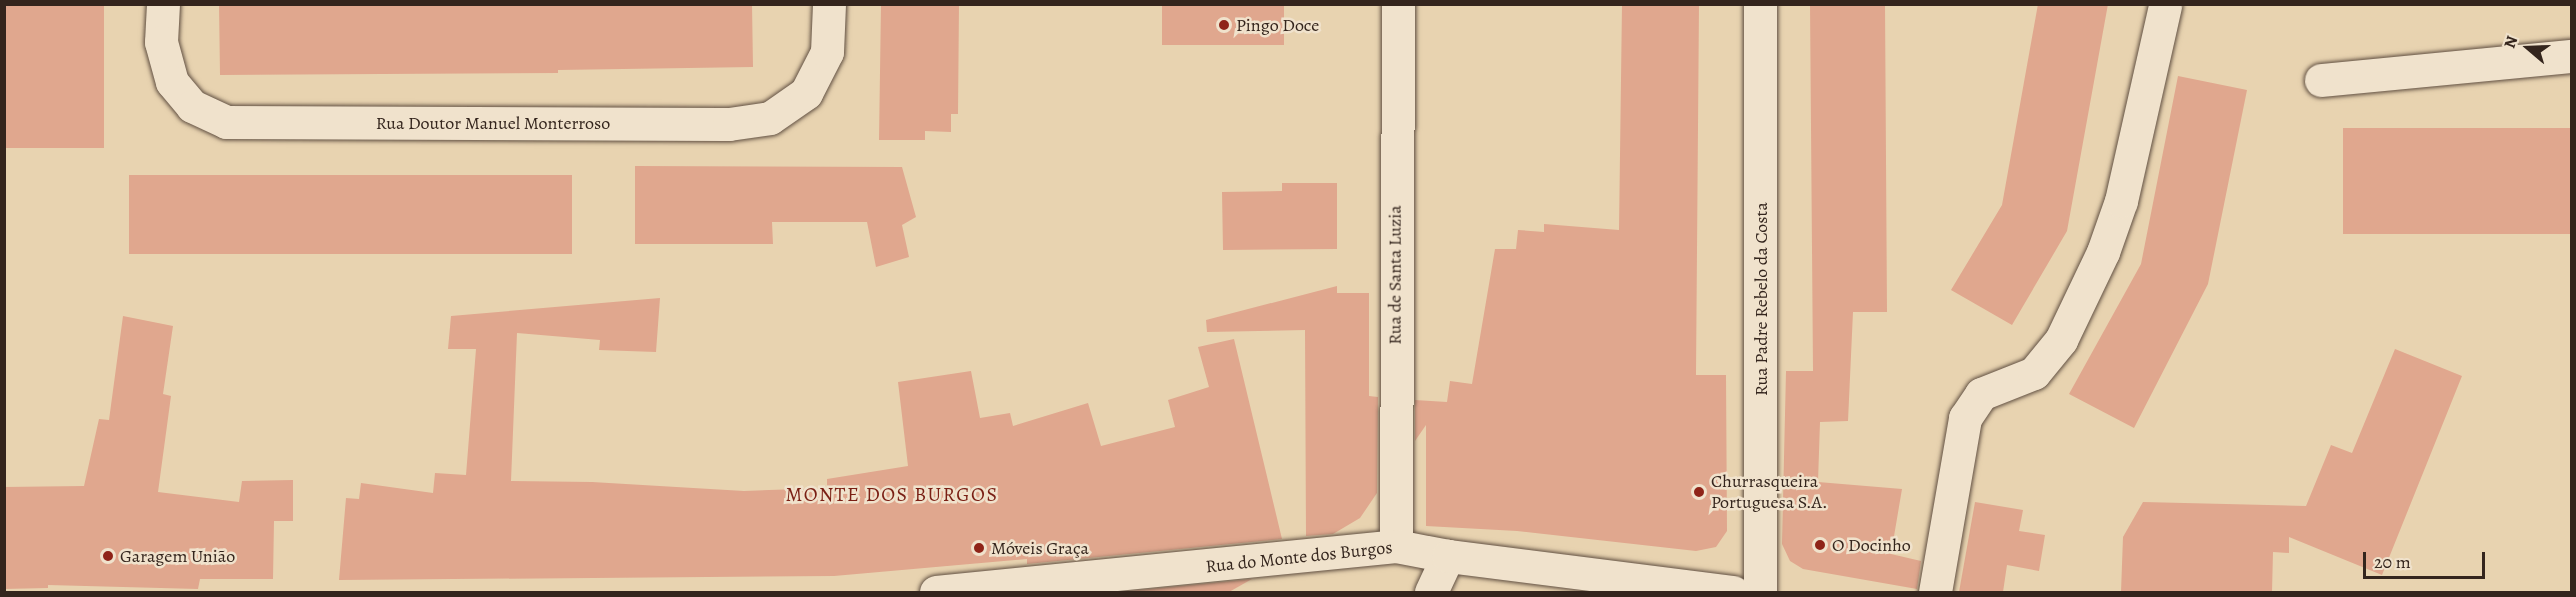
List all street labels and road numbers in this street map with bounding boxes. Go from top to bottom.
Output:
street label: Rua Doutor Manuel Monterroso [376,112,610,134]
street label: Rua Padre Rebelo da Costa [1750,202,1772,396]
street label: Rua de Santa Luzia [1384,205,1406,345]
street label: Rua do Monte dos Burgos [1205,536,1393,578]

